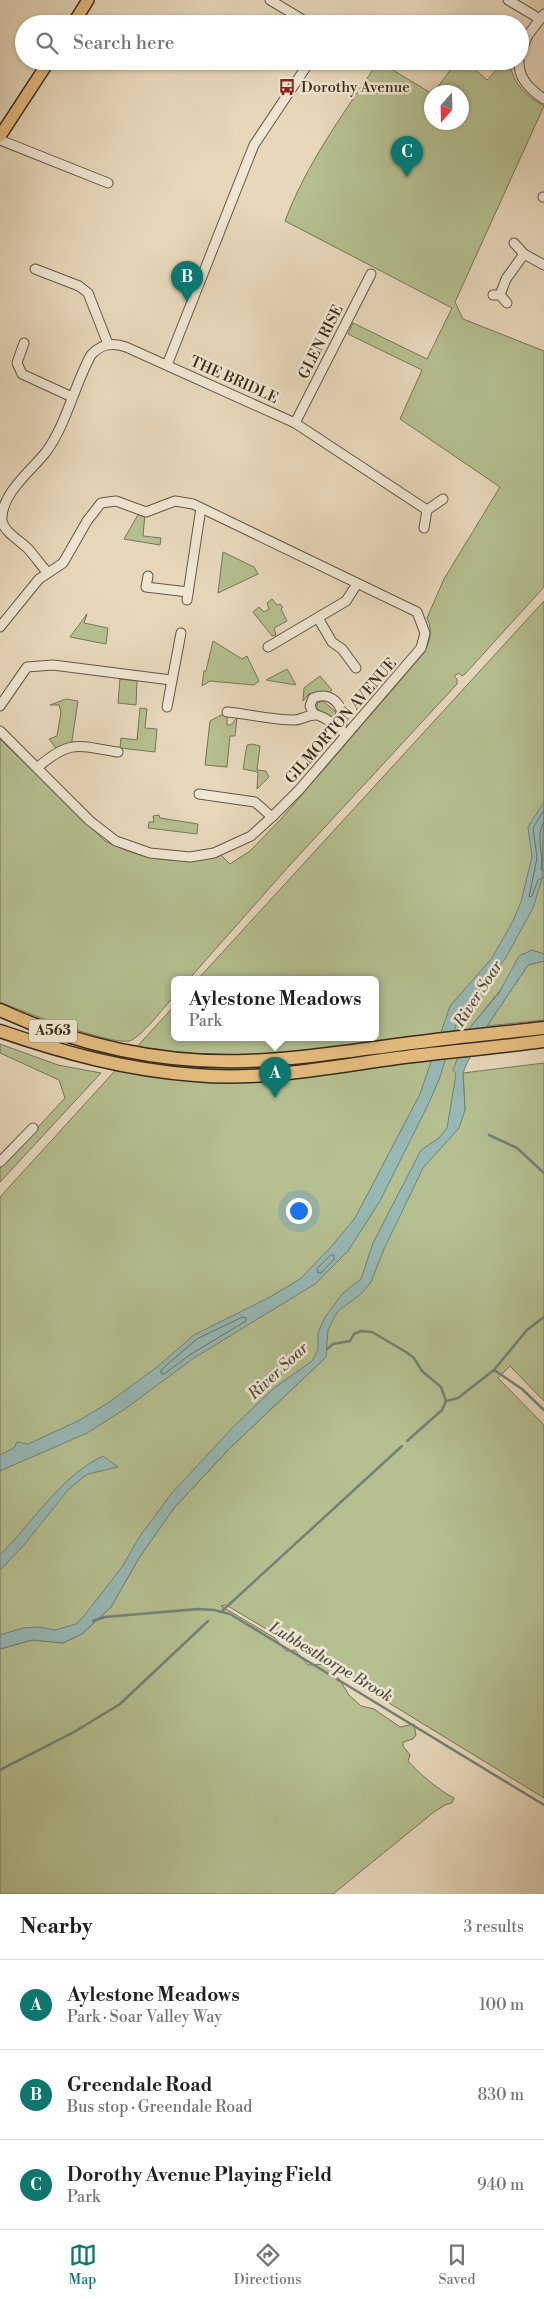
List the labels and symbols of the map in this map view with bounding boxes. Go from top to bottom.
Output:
bus stop icon: Dorothy Avenue [277,77,297,97]
place label: Dorothy Avenue [301,78,410,97]
north arrow [424,85,469,130]
pin: C [391,136,423,177]
pin: B [171,261,203,302]
street label: GLEN RISE [294,302,348,382]
street label: THE BRIDLE [187,352,281,408]
street label: GILMORTON AVENUE [281,654,401,788]
water label: River Soar [449,956,507,1032]
road number: A563 [29,1019,77,1042]
pin: A [259,1057,291,1098]
your location [286,1198,312,1224]
water label: River Soar [243,1337,313,1405]
water label: Lubbesthorpe Brook [265,1617,396,1707]

